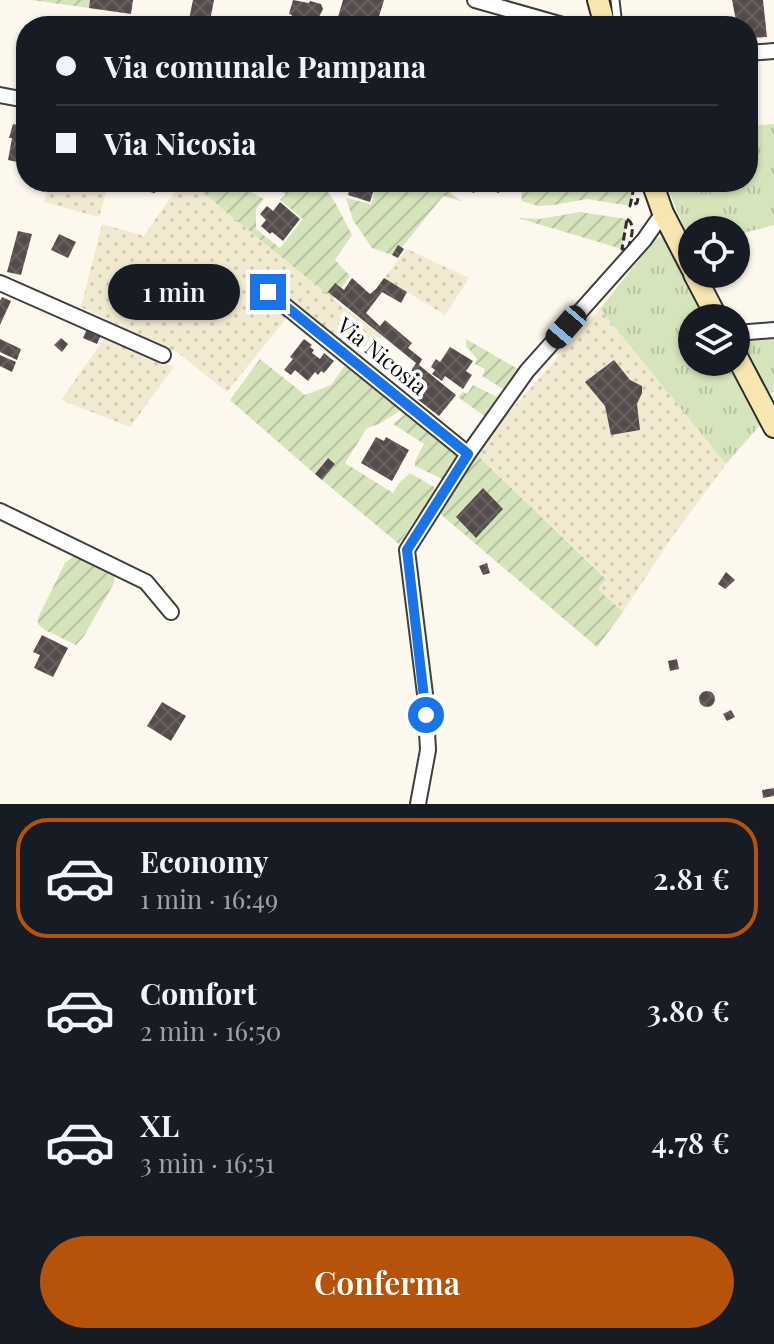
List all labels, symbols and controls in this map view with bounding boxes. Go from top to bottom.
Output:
text: Via comunale Pampana [104,46,426,86]
text: Via Nicosia [104,123,257,163]
map controls [678,216,750,376]
button: locate [678,216,750,288]
callout: 1 min [108,264,240,320]
text: 1 min [142,274,206,309]
route end [250,274,286,310]
car [541,301,591,353]
button: layers [678,304,750,376]
street label: Via Nicosia [331,309,434,401]
route start [408,697,444,733]
text: Economy [140,841,269,881]
icon: car [44,842,116,914]
text: 2.81 € [653,858,730,898]
text: 1 min · 16:49 [140,881,278,916]
text: Comfort [140,973,257,1013]
icon: car [44,974,116,1046]
text: 3.80 € [647,990,730,1030]
text: 2 min · 16:50 [140,1013,281,1048]
text: XL [140,1105,179,1145]
icon: car [44,1106,116,1178]
text: 4.78 € [652,1122,730,1162]
text: 3 min · 16:51 [140,1145,275,1180]
button: Conferma [40,1236,734,1328]

